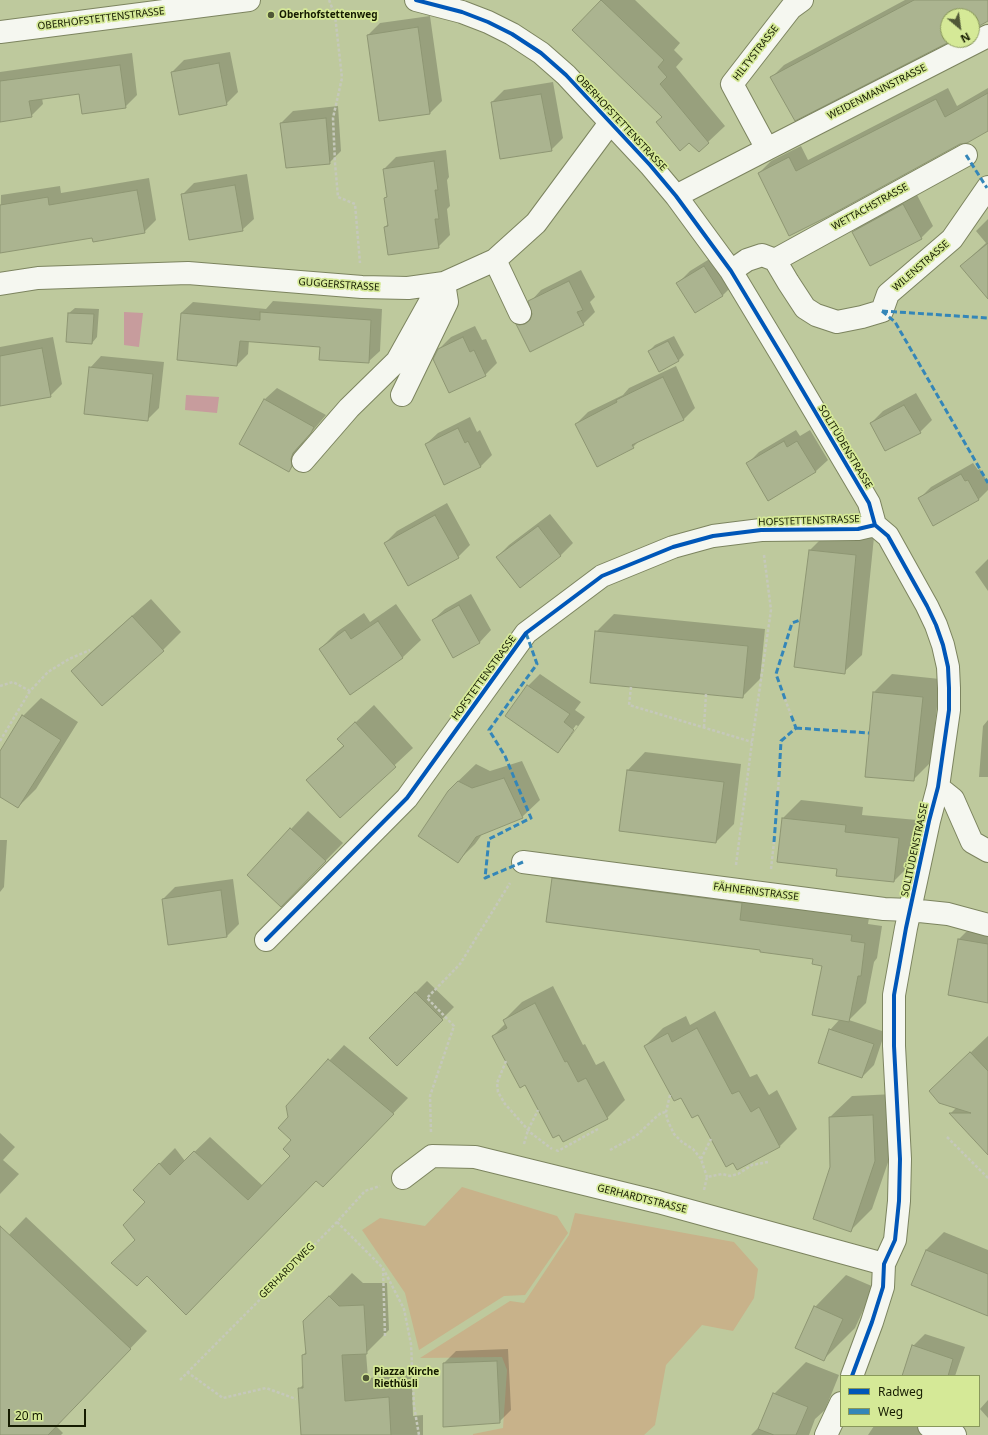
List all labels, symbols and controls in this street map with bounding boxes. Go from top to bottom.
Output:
street label: OBERHOFSTETTENSTRASSE [37,5,165,33]
north arrow [940,8,980,48]
place label: Oberhofstettenweg [279,9,378,21]
marker: Oberhofstettenweg [266,10,276,20]
street label: HILTYSTRASSE [731,23,781,83]
text: N [958,29,973,47]
street label: WEIDENMANNSTRASSE [825,62,929,122]
street label: OBERHOFSTETTENSTRASSE [573,72,669,174]
street label: WETTACHSTRASSE [830,181,910,233]
street label: WILENSTRASSE [890,238,952,294]
street label: GUGGERSTRASSE [298,276,380,294]
street label: SOLITÜDENSTRASSE [815,403,875,491]
street label: HOFSTETTENSTRASSE [758,513,860,529]
street label: HOFSTETTENSTRASSE [449,633,519,723]
street label: SOLITÜDENSTRASSE [899,802,931,898]
street label: FÄHNERNSTRASSE [713,881,799,903]
street label: GERHARDTSTRASSE [596,1182,688,1216]
street label: GERHARDTWEG [257,1241,317,1301]
place label: Piazza Kirche Riethüsli [374,1366,439,1390]
marker: Piazza Kirche Riethüsli [361,1373,371,1383]
legend [840,1375,980,1427]
text: Radweg [878,1383,923,1400]
scale bar [10,1401,88,1427]
text: Weg [878,1403,903,1420]
text: 20 m [15,1407,43,1424]

